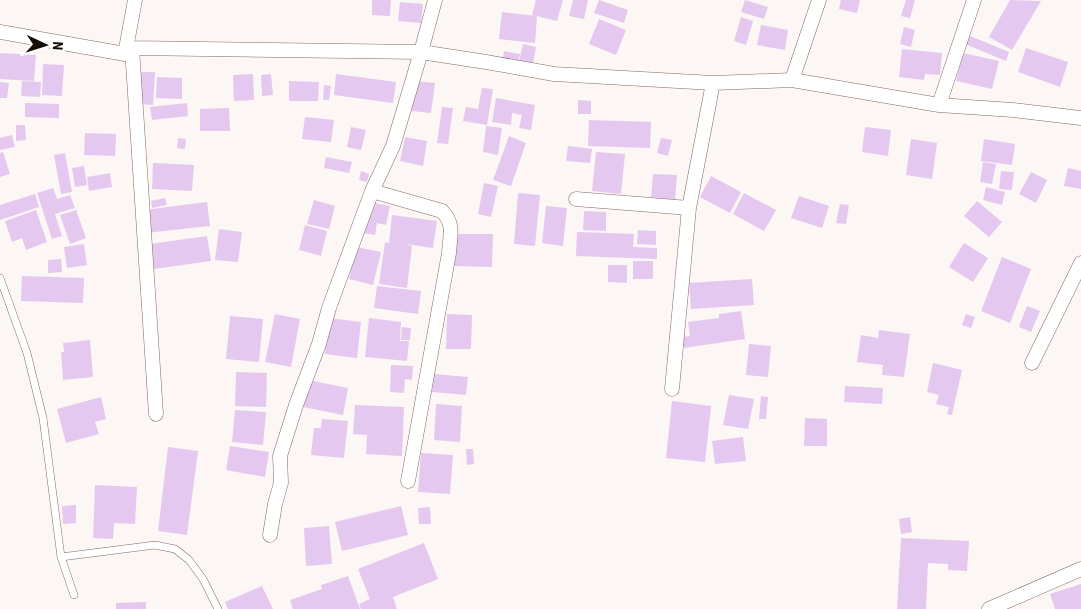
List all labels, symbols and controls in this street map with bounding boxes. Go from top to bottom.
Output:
north arrow [20,20,70,70]
text: N [50,41,66,51]

